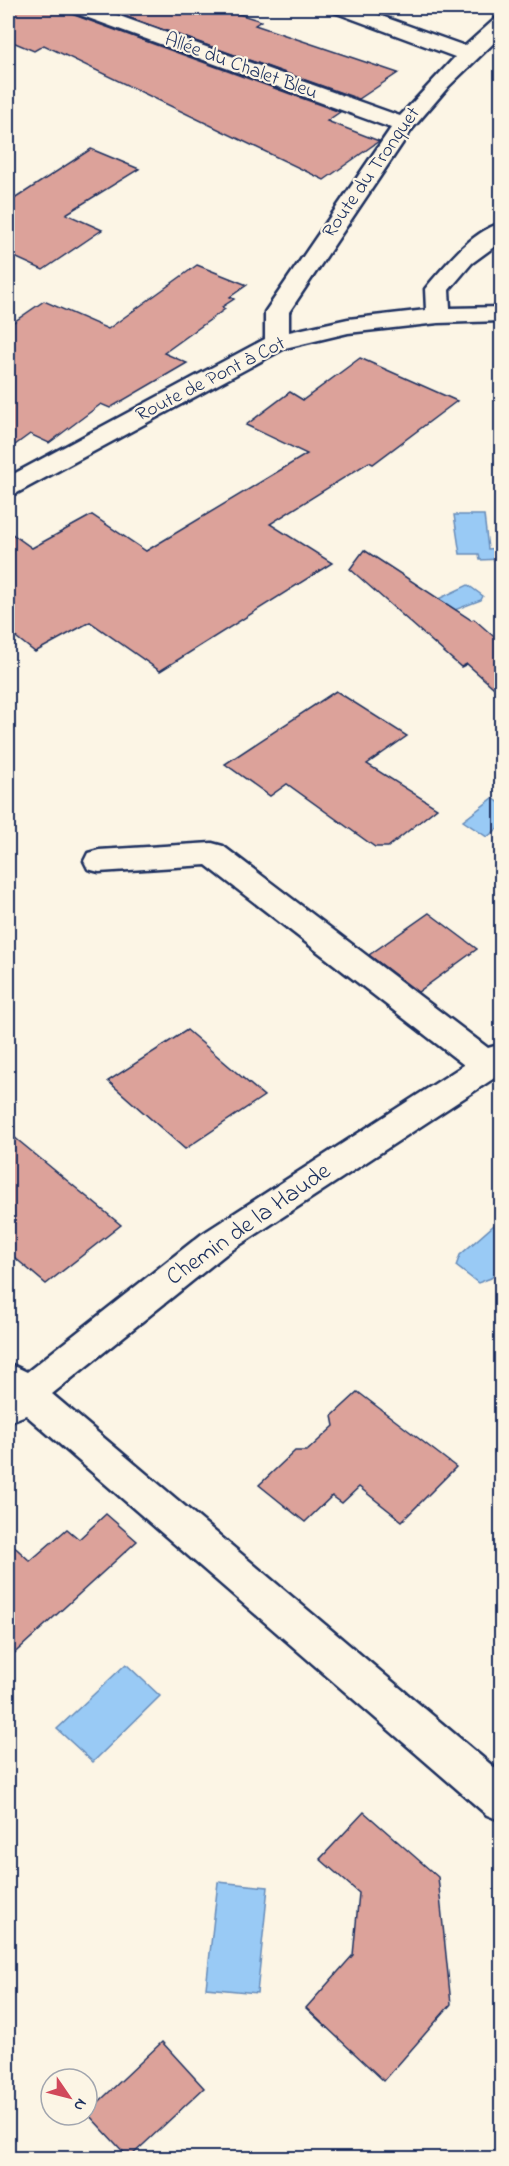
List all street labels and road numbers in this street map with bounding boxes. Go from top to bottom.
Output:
street label: Allée du Chalet Bleu [160,26,322,108]
street label: Route du Tronquet [316,101,428,245]
street label: Route de Pont à Cot [131,330,291,430]
street label: Chemin de la Haude [159,1155,339,1295]

